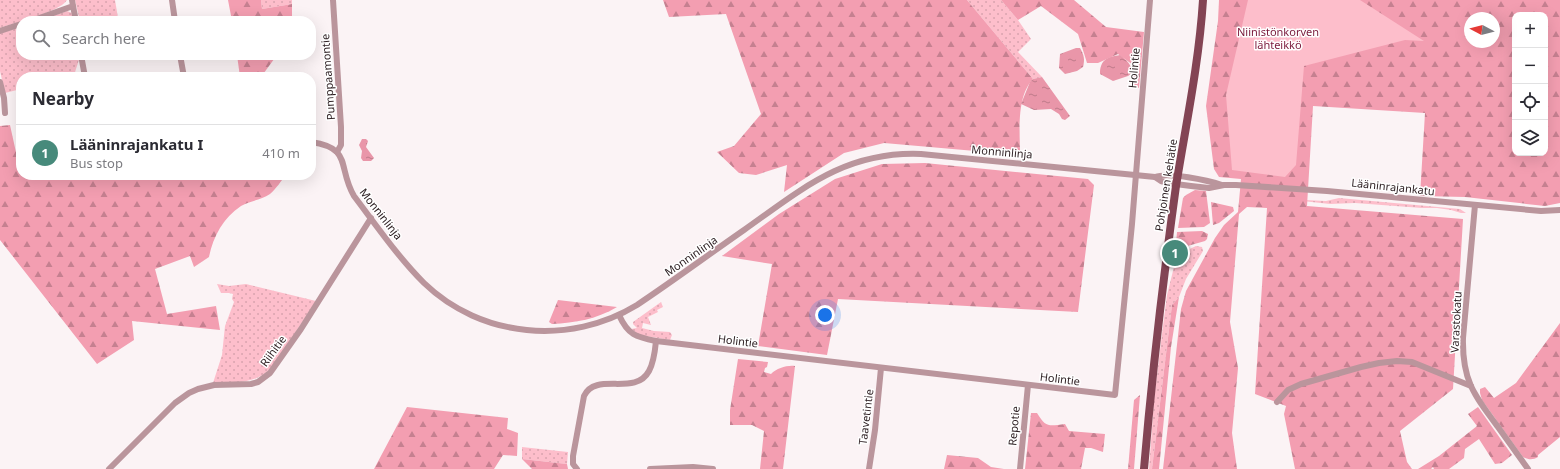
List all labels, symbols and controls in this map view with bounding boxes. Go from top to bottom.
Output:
north arrow [1464,12,1500,48]
map controls [1512,12,1548,156]
button: + [1512,12,1548,48]
search box [16,16,316,60]
park label: Niinistönkorven lähteikkö [1237,24,1319,52]
icon: search [30,27,52,49]
text: Search here [62,28,145,48]
street label: Pumppaamontie [317,33,338,121]
street label: Holintie [1124,47,1143,89]
button: − [1512,48,1548,84]
button: locate [1512,84,1548,120]
text: Nearby [32,87,94,110]
button: layers [1512,120,1548,156]
text: Lääninrajankatu I [70,134,203,154]
street label: Pohjoinen kehätie [1151,138,1180,232]
street label: Monninlinja [971,141,1033,162]
text: 1 [41,144,49,162]
text: 410 m [262,144,300,162]
text: Bus stop [70,154,123,172]
street label: Lääninrajankatu [1351,175,1435,198]
street label: Monninlinja [357,185,406,242]
street label: Monninlinja [661,232,720,279]
pin: 1 [1162,238,1188,268]
street label: Varastokatu [1446,291,1465,353]
your location [815,305,835,325]
street label: Holintie [717,331,759,350]
street label: Riihitie [256,332,289,369]
street label: Holintie [1039,369,1081,388]
street label: Taavetintie [855,388,876,446]
street label: Repotie [1004,406,1023,446]

